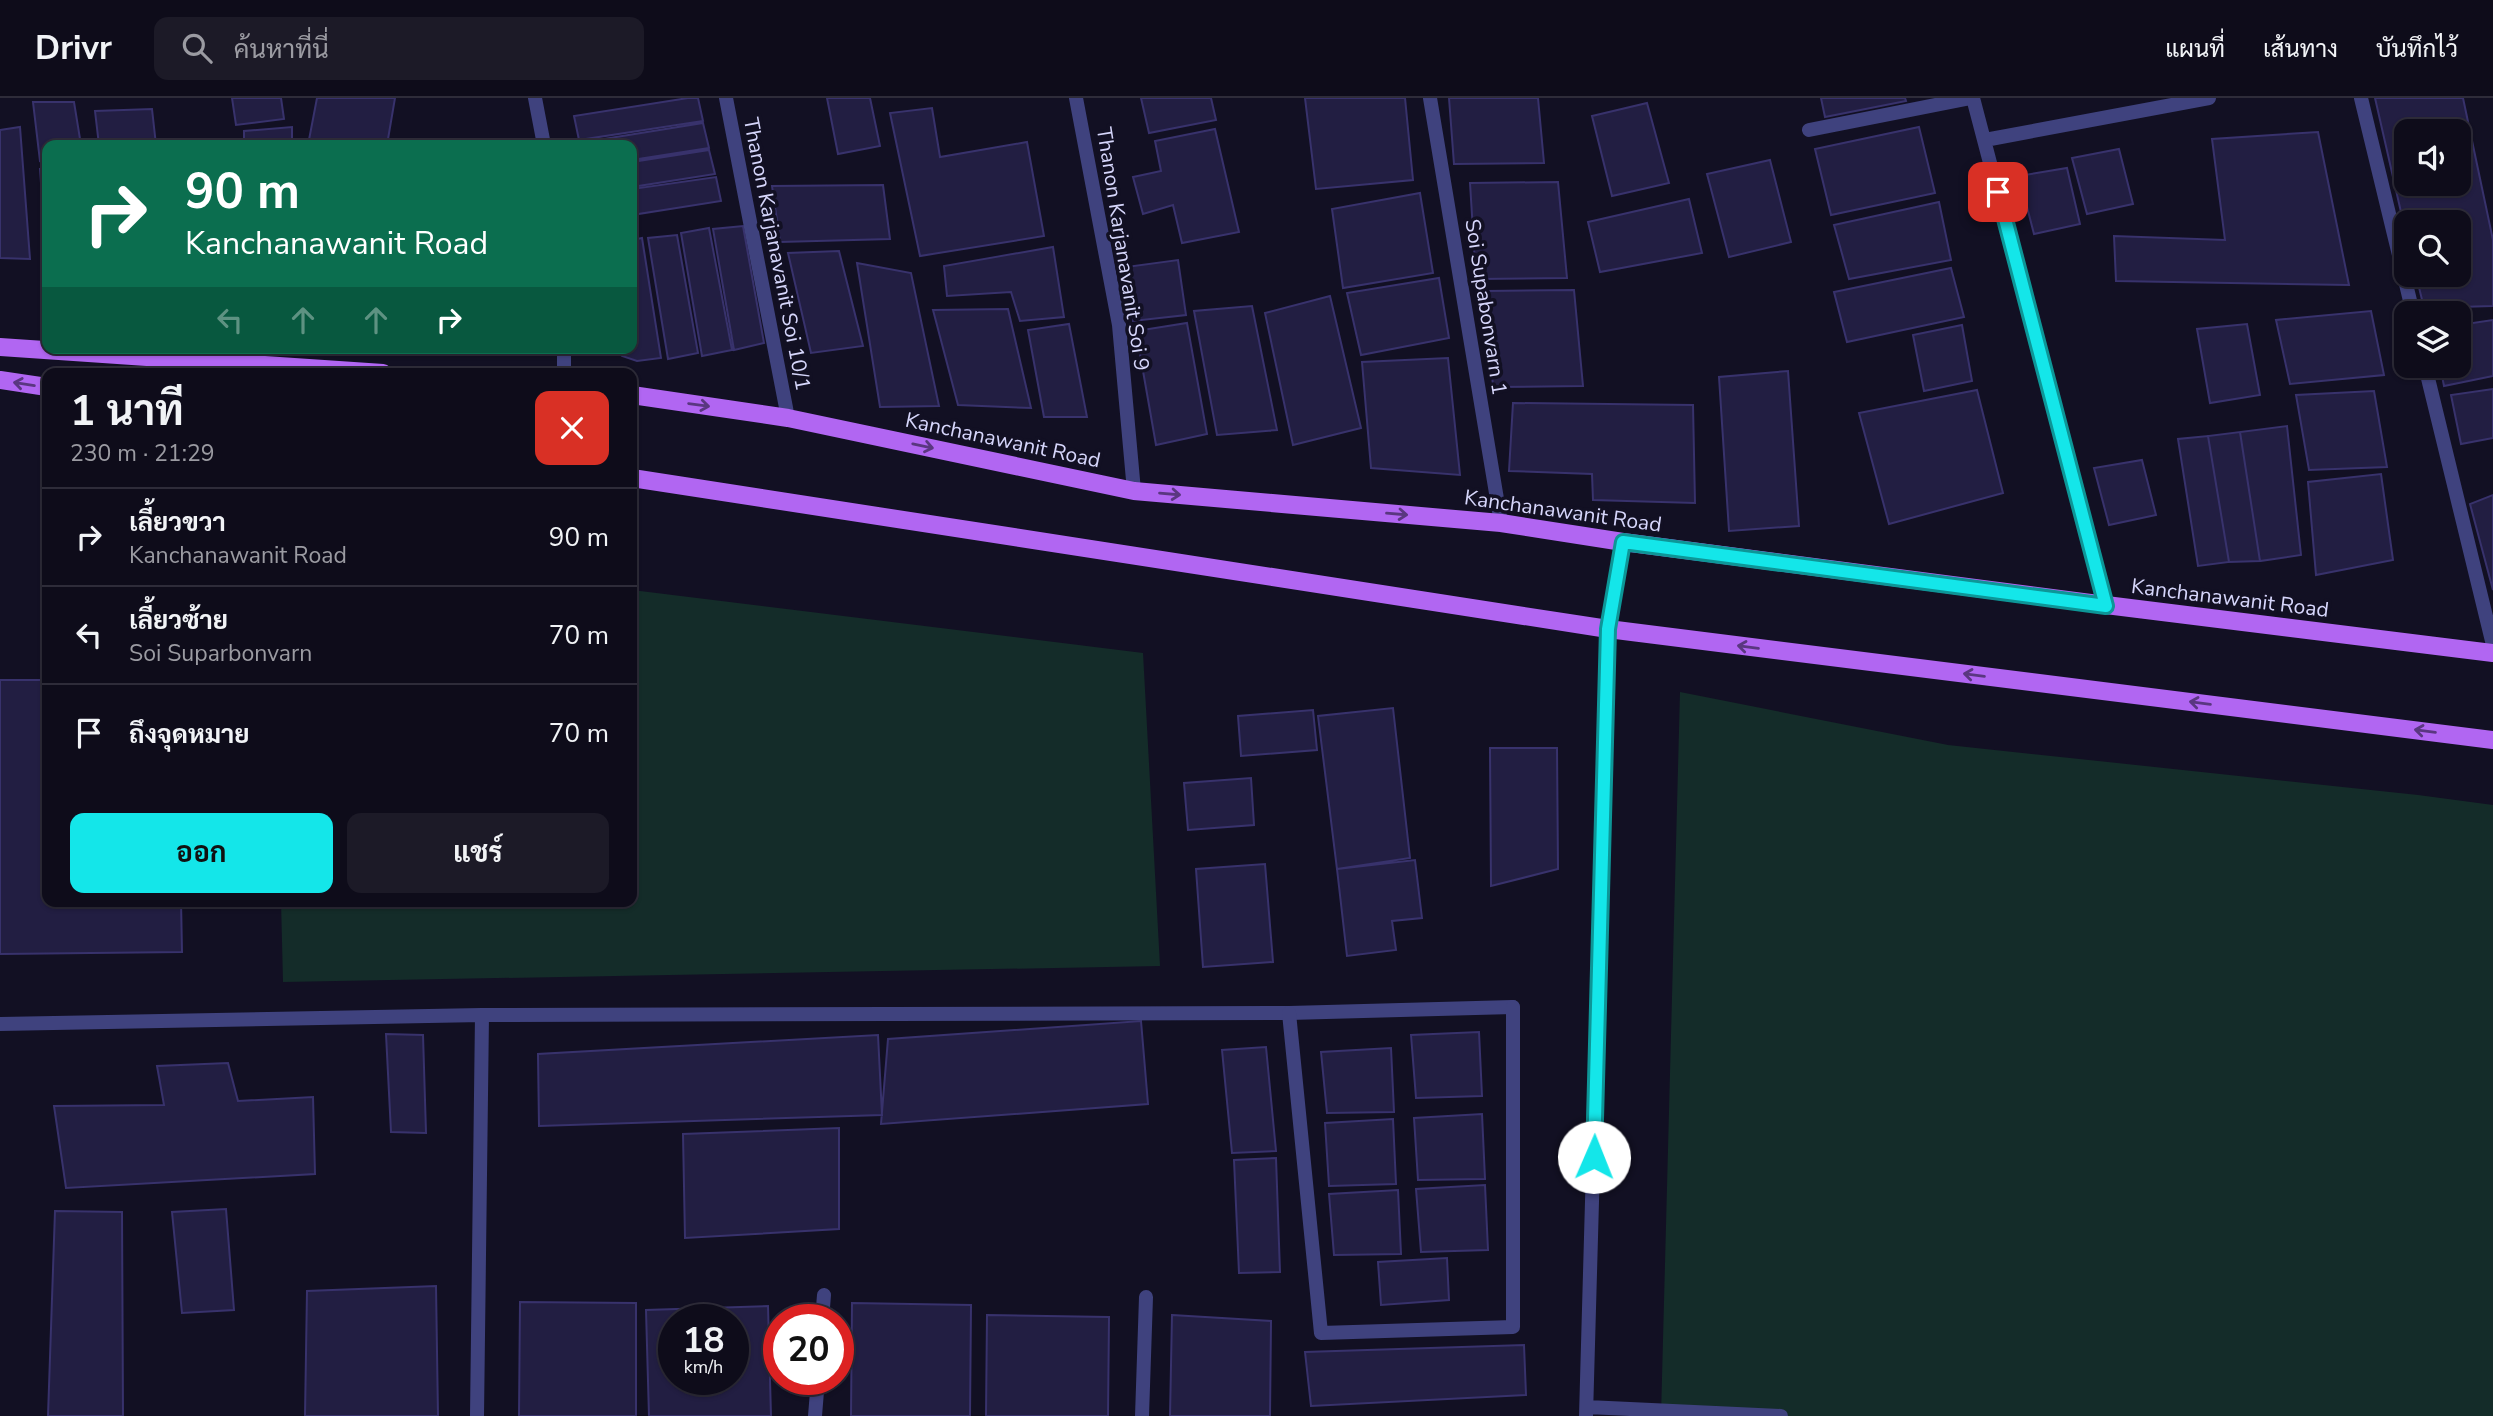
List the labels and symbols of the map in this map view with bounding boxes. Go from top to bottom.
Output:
street label: Thanon Karjanavanit Soi 10/1 [737,115,817,393]
street label: Thanon Karjanavanit Soi 9 [1090,125,1156,373]
pin [1968,162,2028,222]
street label: Soi Supabonvarn 1 [1458,217,1514,397]
one-way arrow [13,377,36,390]
one-way arrow [687,399,710,412]
street label: Kanchanawanit Road [903,406,1103,474]
one-way arrow [911,440,934,454]
street label: Kanchanawanit Road [1463,483,1663,539]
one-way arrow [1158,488,1181,501]
one-way arrow [1385,508,1407,521]
street label: Kanchanawanit Road [2130,572,2330,624]
one-way arrow [1737,640,1760,653]
one-way arrow [1963,668,1986,681]
one-way arrow [2189,697,2211,710]
one-way arrow [2414,725,2437,738]
position arrow [1557,1120,1631,1194]
speed limit sign: 20 [763,1304,854,1395]

